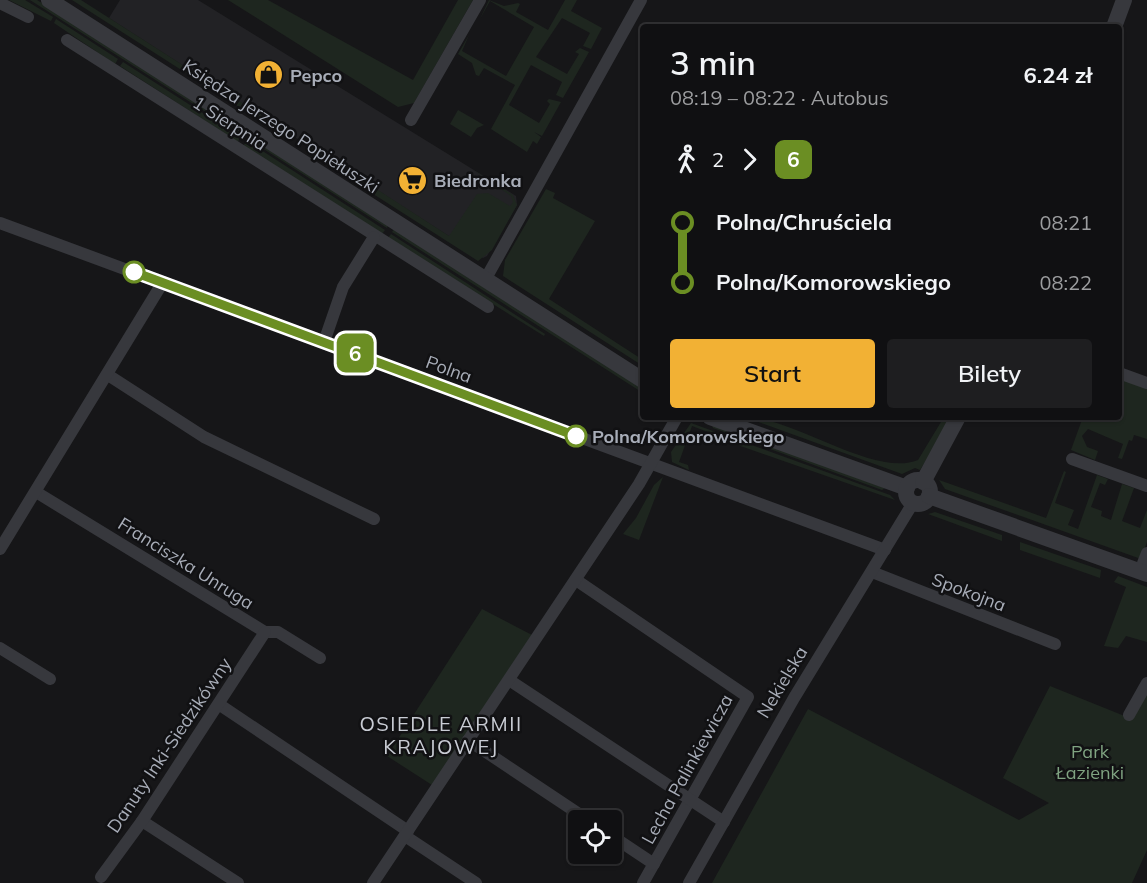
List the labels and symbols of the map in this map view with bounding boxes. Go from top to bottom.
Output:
street label: Księdza Jerzego Popiełuszki [178,54,384,198]
shop icon: Pepco [253,59,285,91]
place label: Pepco [290,64,342,87]
street label: 1 Sierpnia [189,91,271,155]
supermarket icon: Biedronka [397,164,429,196]
place label: Biedronka [434,169,522,192]
unlabelled marker [123,261,145,283]
line badge: 6 [336,334,374,372]
street label: Polna [423,350,475,388]
marker: Polna/Komorowskiego [565,425,587,447]
place label: Polna/Komorowskiego [592,425,784,448]
street label: Franciszka Unruga [114,512,258,614]
street label: Spokojna [929,567,1009,617]
street label: Nekielska [752,642,812,722]
street label: Danuty Inki-Siedzikówny [102,653,237,837]
street label: Lecha Palinkiewicza [636,690,738,848]
district label: OSIEDLE ARMII KRAJOWEJ [359,711,523,759]
park label: Park Łazienki [1055,740,1124,784]

